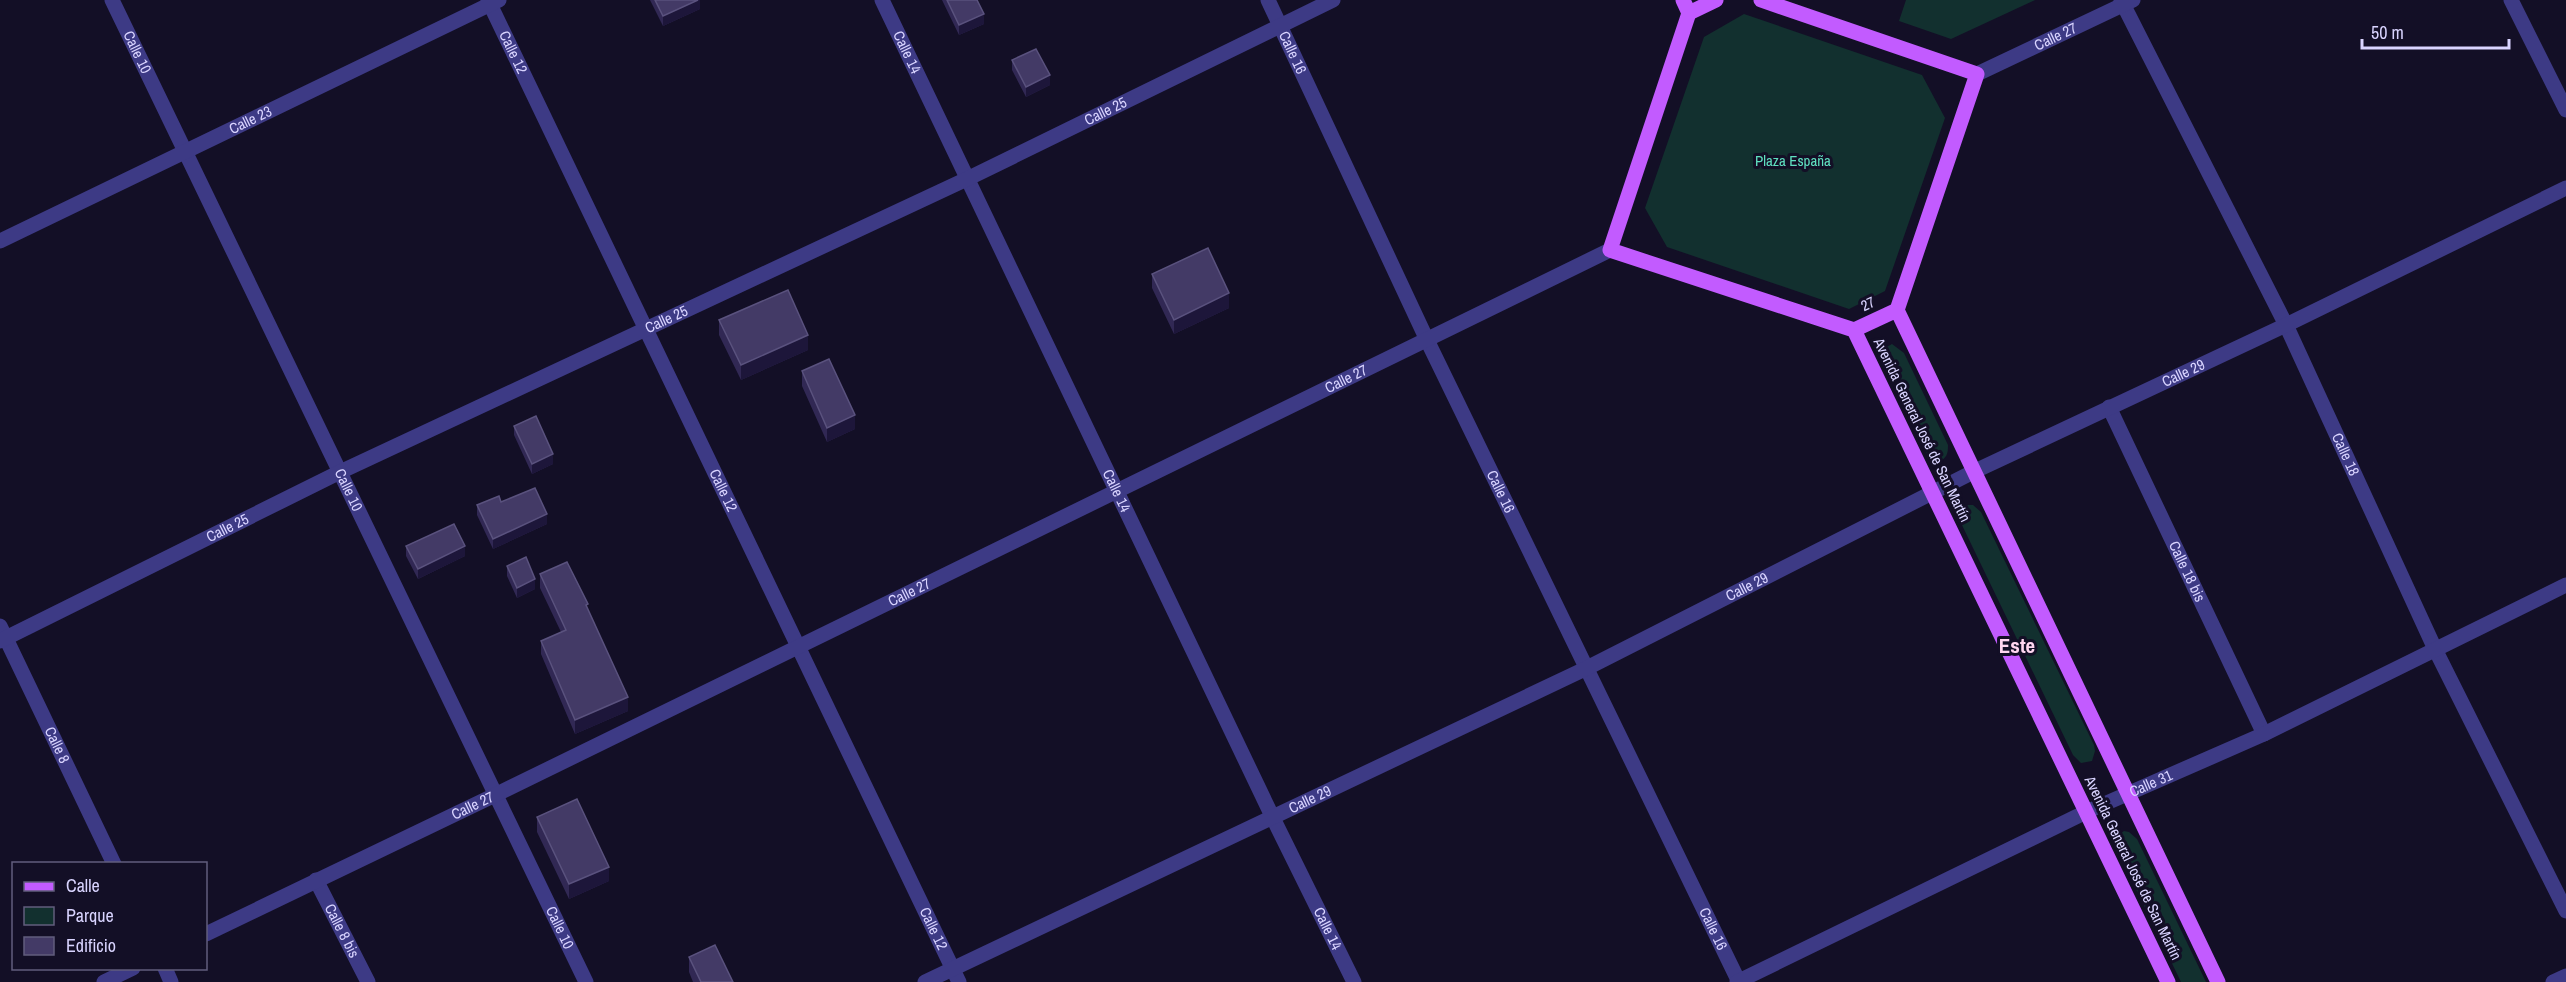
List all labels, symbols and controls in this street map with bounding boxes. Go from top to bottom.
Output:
scale bar [2362,12,2509,50]
street label: Calle 27 [2030,17,2080,55]
text: 50 m [2371,20,2404,45]
street label: Calle 10 [118,27,157,77]
street label: Calle 12 [494,27,533,77]
street label: Calle 14 [888,27,927,77]
street label: Calle 16 [1274,27,1312,77]
street label: Calle 25 [1080,91,1130,130]
street label: Calle 23 [225,100,275,139]
park label: Plaza España [1755,150,1831,171]
street label: 27 [1857,291,1879,316]
street label: Calle 25 [641,300,691,338]
street label: Avenida General José de San Martín [1868,333,1976,525]
street label: Calle 29 [2158,354,2208,392]
street label: Calle 27 [1321,359,1371,398]
street label: Calle 18 [2327,429,2365,479]
street label: Calle 10 [330,465,368,515]
street label: Calle 12 [704,465,743,515]
street label: Calle 14 [1098,466,1136,516]
street label: Calle 16 [1482,467,1521,517]
street label: Calle 25 [202,508,252,547]
street label: Calle 18 bis [2164,537,2211,605]
street label: Calle 29 [1722,567,1772,606]
street label: Calle 27 [884,573,934,611]
district label: Este [1999,631,2035,660]
street label: Calle 8 [40,723,75,767]
street label: Calle 31 [2126,764,2176,802]
street label: Avenida General José de San Martín [2079,771,2187,963]
street label: Calle 29 [1285,780,1335,818]
street label: Calle 27 [448,786,498,824]
legend [12,862,207,970]
text: Calle [66,873,100,898]
street label: Calle 8 bis [320,900,365,961]
street label: Calle 10 [541,902,580,952]
text: Parque [66,903,114,928]
street label: Calle 14 [1309,903,1348,953]
street label: Calle 12 [915,904,953,954]
street label: Calle 16 [1694,904,1733,954]
text: Edificio [66,933,116,958]

